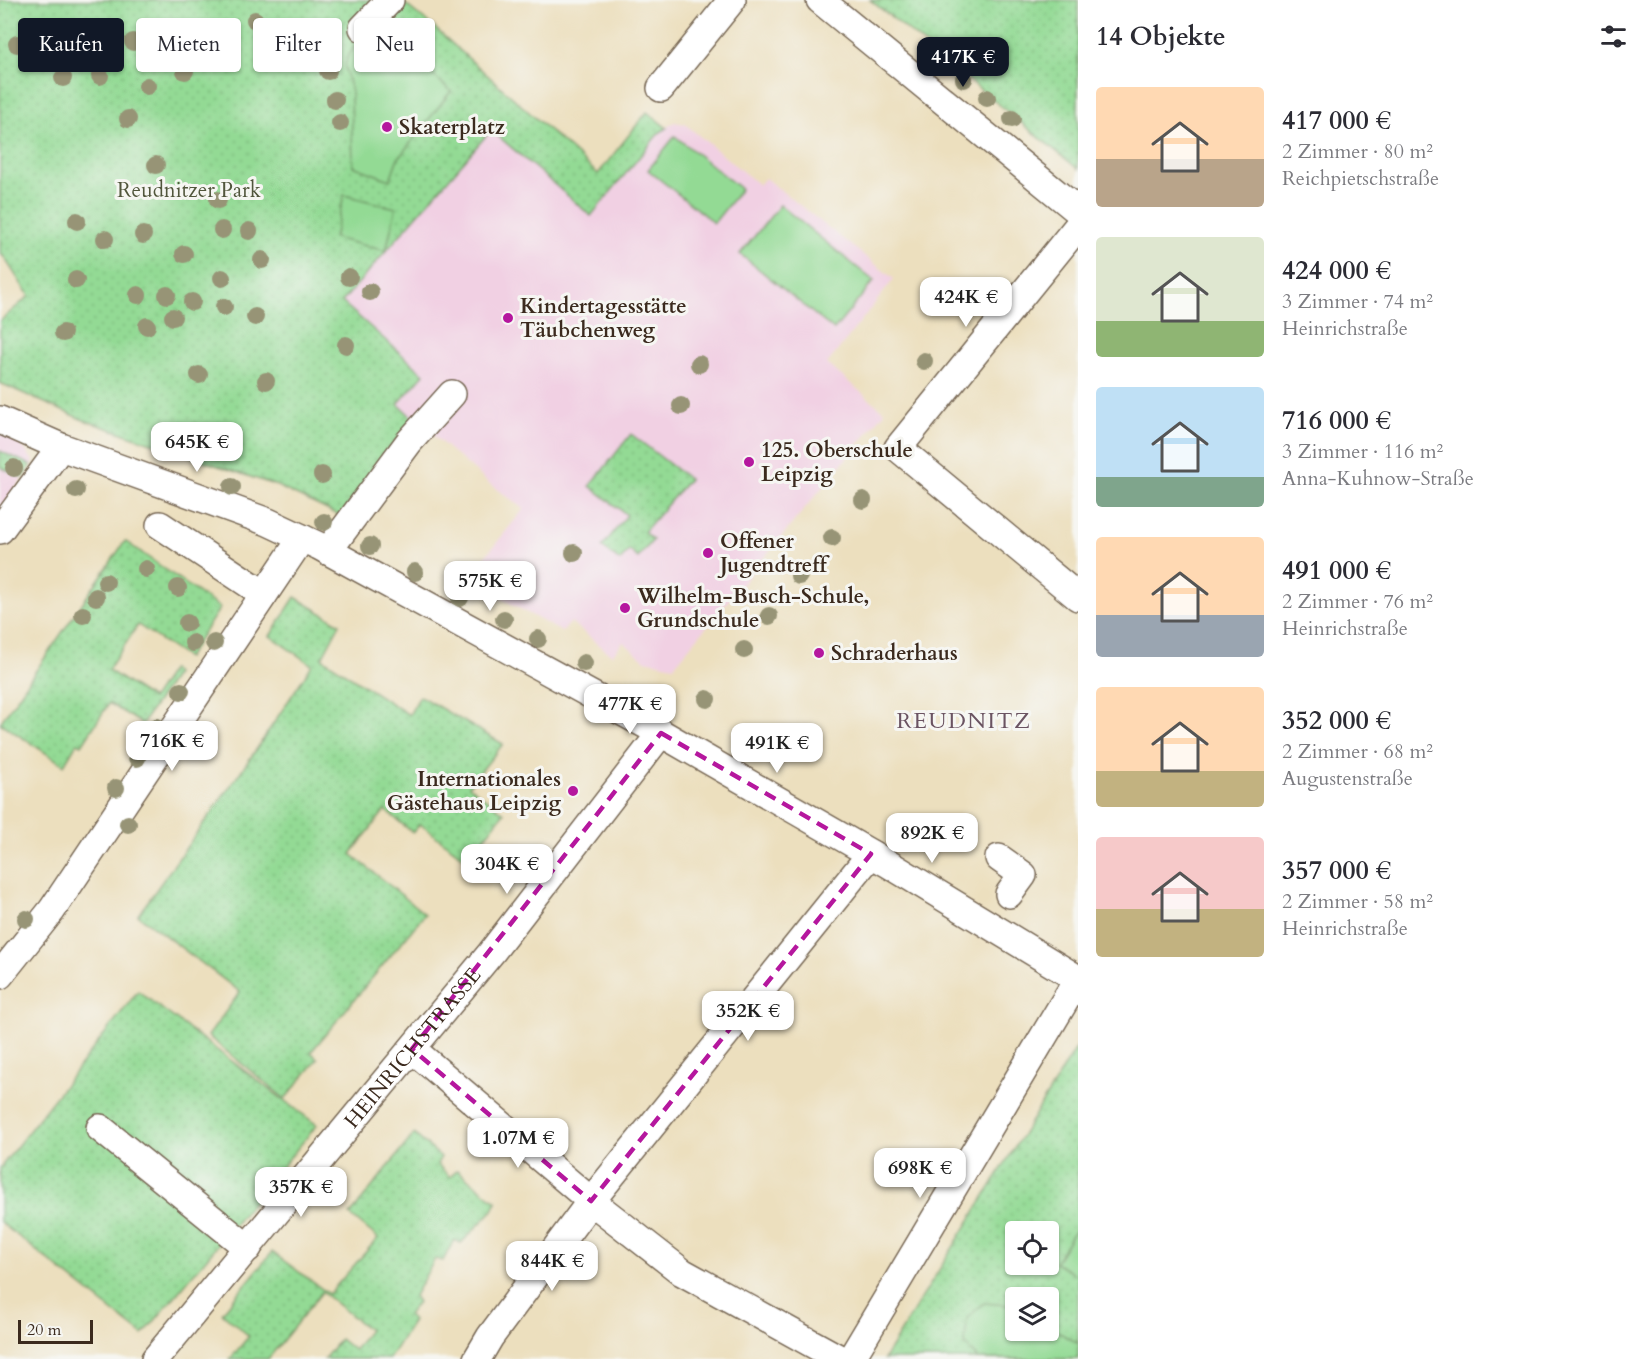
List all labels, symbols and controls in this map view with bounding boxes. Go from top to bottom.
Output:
chip: Kaufen [18,18,124,72]
chip: Mieten [136,18,241,72]
chip: Filter [253,18,342,72]
chip: Neu [354,18,435,72]
text: 14 Objekte [1096,19,1226,54]
icon: filters [1597,20,1630,53]
pin: 417K € [914,37,1012,88]
text: 417K € [931,43,995,70]
text: 417 000 € [1282,103,1391,138]
icon: home [1144,111,1216,183]
place label: Skaterplatz [399,113,506,142]
marker: Skaterplatz [380,120,394,134]
text: 2 Zimmer · 80 m² [1282,138,1433,165]
text: Reichpietschstraße [1282,165,1439,192]
park label: Reudnitzer Park [117,176,262,205]
text: 424 000 € [1282,253,1391,288]
icon: home [1144,261,1216,333]
pin: 424K € [917,277,1015,328]
text: 424K € [934,283,998,310]
text: 3 Zimmer · 74 m² [1282,288,1433,315]
place label: Kindertagesstätte Täubchenweg [520,292,687,345]
marker: Kindertagesstätte Täubchenweg [501,311,515,325]
text: Heinrichstraße [1282,315,1408,342]
text: 716 000 € [1282,403,1391,438]
icon: home [1144,411,1216,483]
pin: 645K € [148,422,246,473]
text: 645K € [165,428,229,455]
place label: 125. Oberschule Leipzig [761,436,913,489]
text: 3 Zimmer · 116 m² [1282,438,1443,465]
marker: 125. Oberschule Leipzig [742,455,756,469]
text: Anna-Kuhnow-Straße [1282,465,1474,492]
place label: Offener Jugendtreff [717,527,830,580]
marker: Offener Jugendtreff [701,546,715,560]
text: 491 000 € [1282,553,1391,588]
pin: 575K € [441,561,539,612]
icon: home [1144,561,1216,633]
text: 575K € [458,567,522,594]
place label: Wilhelm-Busch-Schule, Grundschule [636,582,869,635]
text: 2 Zimmer · 76 m² [1282,588,1433,615]
marker: Wilhelm-Busch-Schule, Grundschule [618,601,632,615]
text: Heinrichstraße [1282,615,1408,642]
place label: Schraderhaus [831,639,958,668]
marker: Schraderhaus [812,646,826,660]
pin: 477K € [581,684,679,735]
text: 477K € [598,690,662,717]
text: 352 000 € [1282,703,1391,738]
district label: REUDNITZ [897,706,1031,736]
icon: home [1144,711,1216,783]
pin: 716K € [123,721,221,772]
pin: 491K € [728,723,826,774]
text: 716K € [140,727,204,754]
text: 491K € [745,729,809,756]
text: 2 Zimmer · 68 m² [1282,738,1433,765]
place label: Internationales Gästehaus Leipzig [387,765,561,818]
text: Augustenstraße [1282,765,1413,792]
marker: Internationales Gästehaus Leipzig [566,784,580,798]
pin: 892K € [883,813,981,864]
text: 892K € [900,819,964,846]
pin: 304K € [458,844,556,895]
text: 304K € [475,850,539,877]
text: 357 000 € [1282,853,1391,888]
icon: home [1144,861,1216,933]
text: 2 Zimmer · 58 m² [1282,888,1433,915]
text: Heinrichstraße [1282,915,1408,942]
street label: HEINRICHSTRASSE [338,961,488,1134]
pin: 352K € [699,991,797,1042]
text: 352K € [716,997,780,1024]
pin: 1.07M € [463,1118,573,1169]
text: 1.07M € [481,1124,555,1151]
pin: 698K € [871,1148,969,1199]
text: 698K € [888,1154,952,1181]
pin: 357K € [252,1167,350,1218]
text: 357K € [269,1173,333,1200]
map controls [1005,1221,1059,1341]
button: locate [1005,1221,1059,1275]
pin: 844K € [503,1241,601,1292]
text: 844K € [520,1247,584,1274]
button: layers [1005,1287,1059,1341]
scale bar [18,1317,93,1344]
text: 20 m [27,1319,61,1341]

